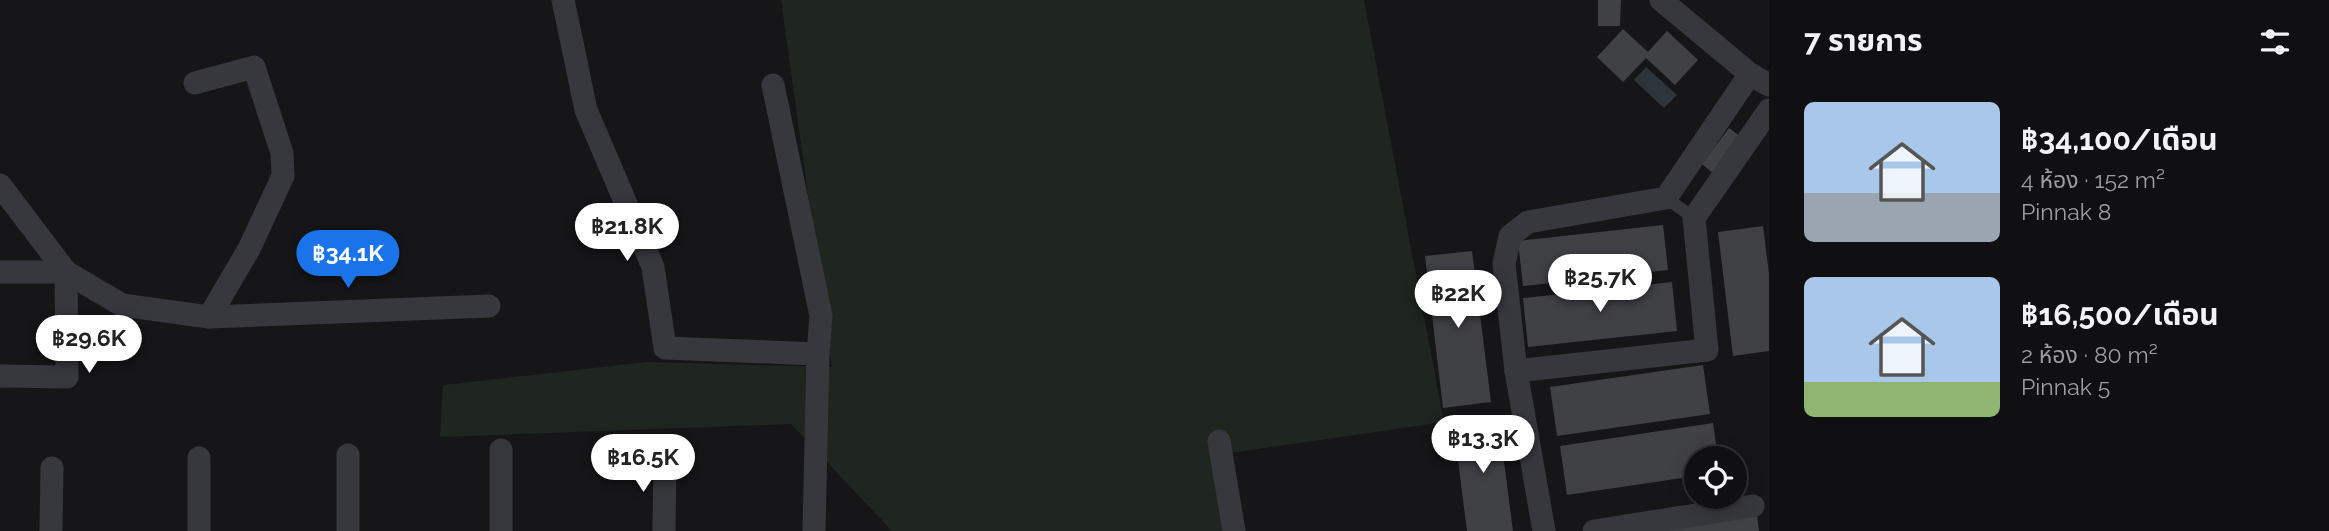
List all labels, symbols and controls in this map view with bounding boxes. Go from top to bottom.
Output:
text: 7 รายการ [1804,23,1923,58]
icon: filters [2256,23,2294,61]
text: ฿34,100/เดือน [2021,122,2218,157]
icon: home [1860,130,1944,214]
text: 4 ห้อง · 152 m² [2021,166,2165,193]
text: Pinnak 8 [2021,198,2111,225]
pin: ฿21.8K [570,204,684,263]
text: ฿21.8K [591,212,663,239]
pin: ฿34.1K [291,230,405,290]
text: ฿34.1K [312,239,384,266]
pin: ฿25.7K [1543,254,1657,314]
text: ฿25.7K [1564,263,1636,290]
pin: ฿22K [1417,270,1499,330]
text: ฿22K [1431,279,1485,306]
text: ฿16,500/เดือน [2021,297,2219,332]
icon: home [1860,305,1944,389]
pin: ฿29.6K [32,316,146,375]
text: ฿29.6K [52,324,126,351]
text: 2 ห้อง · 80 m² [2021,341,2158,368]
text: Pinnak 5 [2021,373,2110,400]
pin: ฿13.3K [1426,416,1540,475]
text: ฿13.3K [1448,424,1518,451]
pin: ฿16.5K [586,434,700,494]
text: ฿16.5K [607,443,679,470]
map controls [1684,446,1747,509]
button: locate [1684,446,1747,509]

